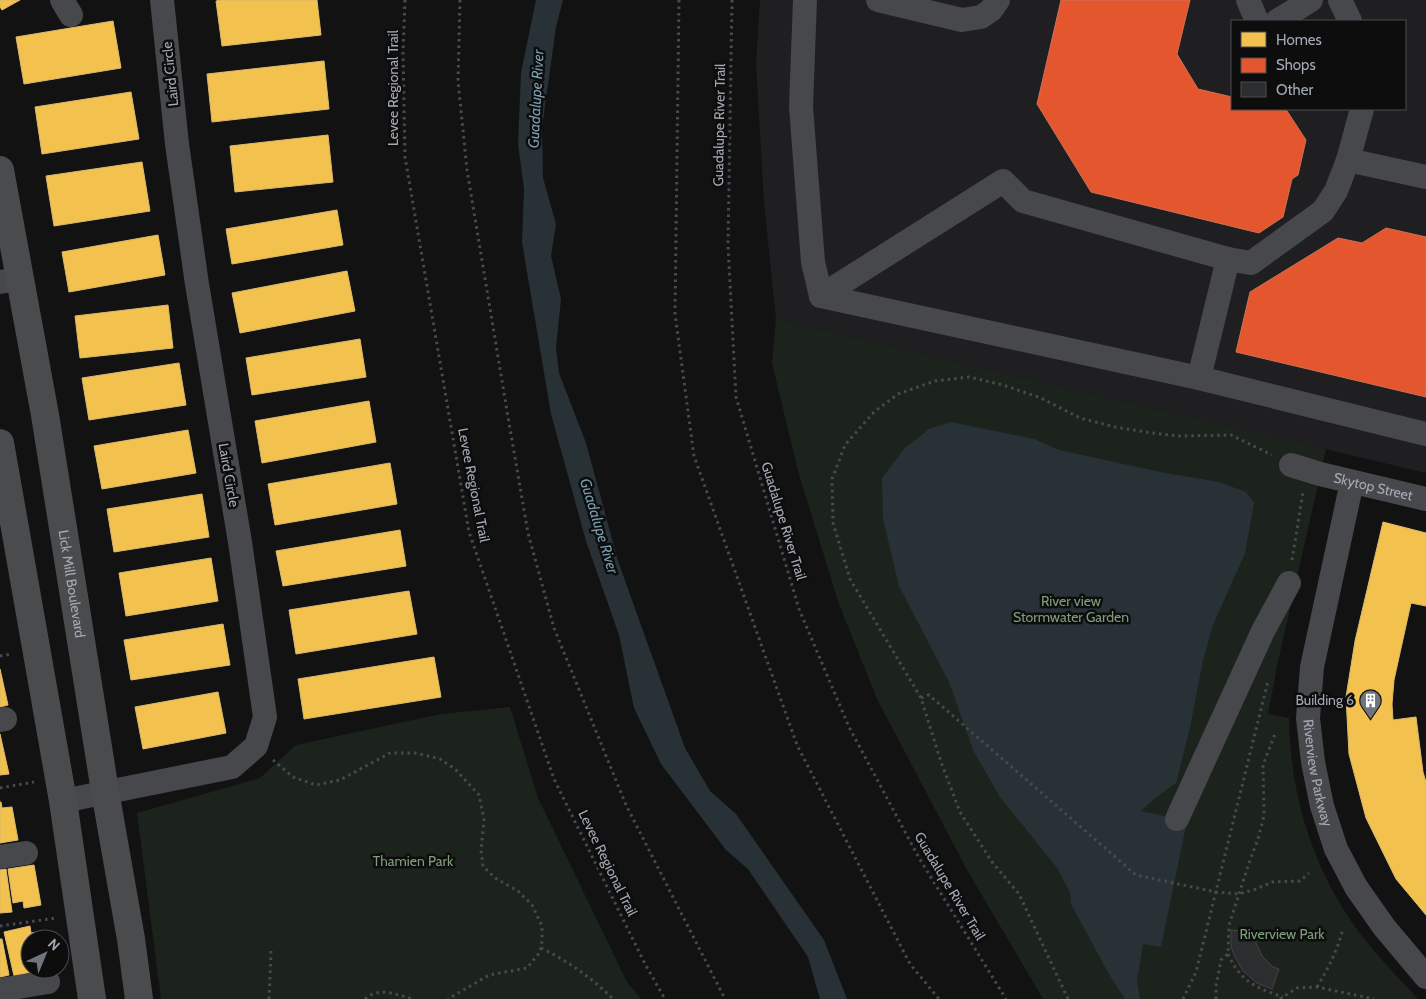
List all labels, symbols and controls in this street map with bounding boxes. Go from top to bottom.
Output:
legend [1231,20,1406,110]
street label: Levee Regional Trail [384,29,402,146]
text: Homes [1276,31,1322,49]
street label: Laird Circle [158,41,182,107]
water label: Guadalupe River [524,48,548,149]
text: Shops [1276,56,1316,74]
street label: Guadalupe River Trail [709,63,729,187]
text: Other [1276,81,1313,99]
street label: Levee Regional Trail [454,426,494,544]
street label: Laird Circle [215,441,243,509]
street label: Guadalupe River Trail [757,460,811,583]
street label: Skytop Street [1332,469,1415,505]
water label: Guadalupe River [576,476,622,577]
street label: Lick Mill Boulevard [54,528,89,639]
park label: River view Stormwater Garden [1013,592,1129,626]
building icon: Building 6 [1358,688,1382,719]
place label: Building 6 [1296,691,1354,709]
street label: Riverview Parkway [1299,718,1337,829]
street label: Levee Regional Trail [574,807,642,920]
street label: Guadalupe River Trail [911,829,990,944]
park label: Thamien Park [373,852,454,870]
park label: Riverview Park [1239,925,1325,943]
north arrow [20,929,70,979]
text: N [44,935,64,955]

